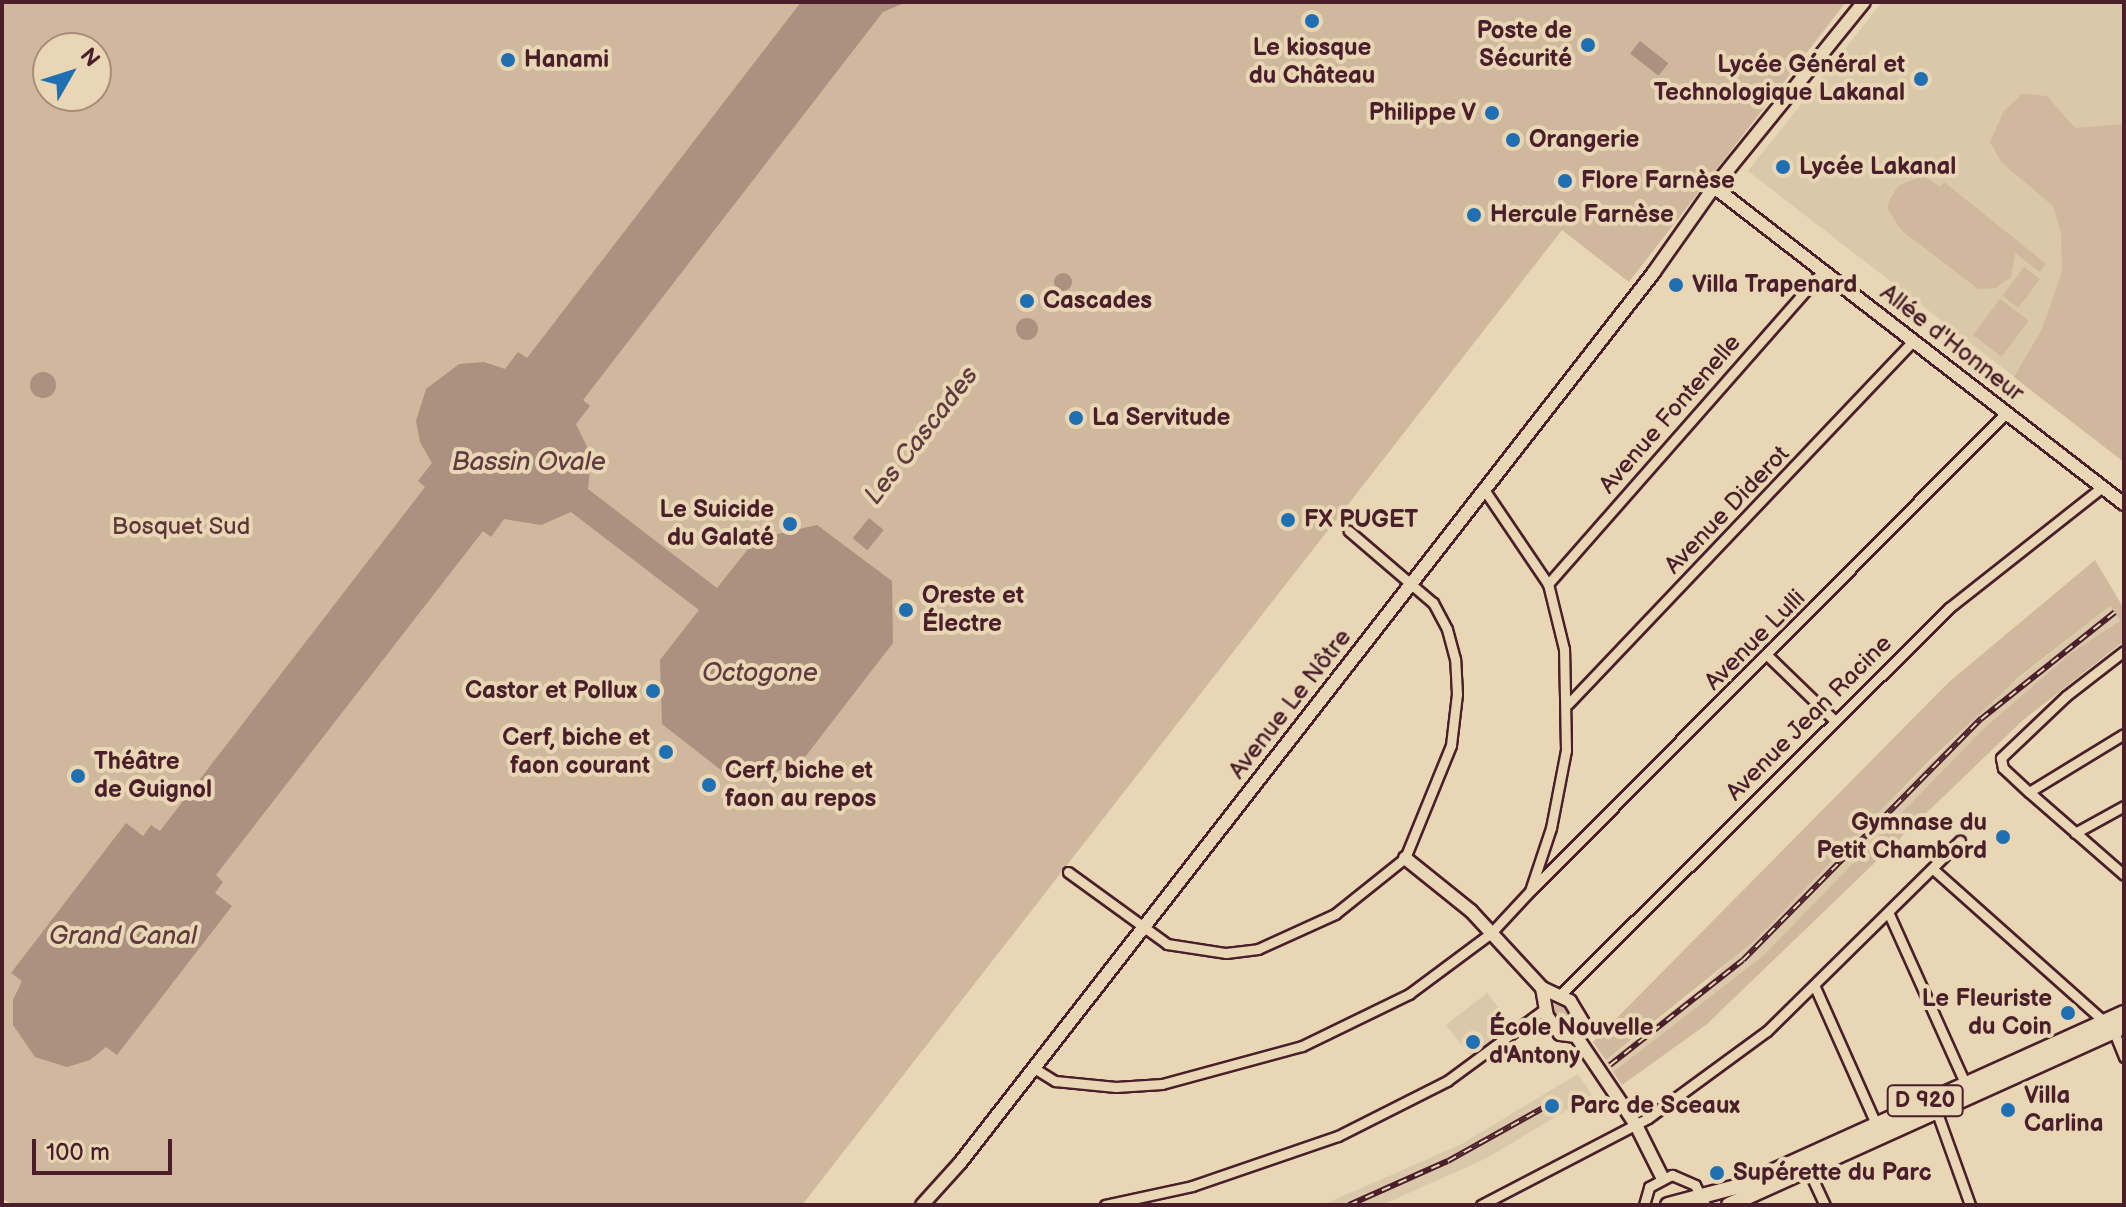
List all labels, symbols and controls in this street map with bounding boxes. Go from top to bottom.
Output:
marker: Le kiosque du Château [1303,12,1321,30]
place label: Poste de Sécurité [1477,17,1572,73]
north arrow [32,32,112,112]
place label: Le kiosque du Château [1249,34,1375,90]
marker: Poste de Sécurité [1579,36,1597,54]
text: N [74,43,105,73]
place label: Hanami [524,46,609,74]
marker: Hanami [499,51,517,69]
place label: Lycée Général et Technologique Lakanal [1654,51,1905,107]
marker: Lycée Général et Technologique Lakanal [1912,70,1930,88]
place label: Philippe V [1367,99,1476,127]
marker: Philippe V [1483,104,1501,122]
place label: Orangerie [1529,126,1639,154]
marker: Orangerie [1504,131,1522,149]
place label: Lycée Lakanal [1799,153,1956,181]
marker: Lycée Lakanal [1774,158,1792,176]
place label: Flore Farnèse [1581,167,1735,195]
marker: Flore Farnèse [1556,172,1574,190]
place label: Hercule Farnèse [1490,201,1674,229]
marker: Hercule Farnèse [1465,206,1483,224]
place label: Villa Trapenard [1692,271,1857,299]
marker: Villa Trapenard [1667,276,1685,294]
street label: Allée d'Honneur [1875,278,2029,408]
place label: Cascades [1043,287,1152,315]
marker: Cascades [1018,292,1036,310]
street label: Avenue Fontenelle [1593,329,1747,499]
water label: Les Cascades [859,361,985,511]
place label: La Servitude [1092,404,1230,432]
marker: La Servitude [1067,409,1085,427]
street label: Avenue Diderot [1659,440,1795,580]
water label: Bassin Ovale [452,447,606,479]
place label: Le Suicide du Galaté [660,496,774,552]
place label: FX PUGET [1304,506,1418,534]
marker: FX PUGET [1279,511,1297,529]
park label: Bosquet Sud [111,513,251,541]
marker: Le Suicide du Galaté [781,515,799,533]
place label: Oreste et Électre [922,582,1024,638]
street label: Avenue Lulli [1699,584,1811,696]
marker: Oreste et Électre [897,601,915,619]
street label: Avenue Le Nôtre [1223,623,1357,785]
street label: Avenue Jean Racine [1720,629,1898,807]
water label: Octogone [702,658,818,690]
place label: Castor et Pollux [465,677,637,705]
marker: Castor et Pollux [644,682,662,700]
place label: Cerf, biche et faon courant [502,724,650,780]
marker: Cerf, biche et faon courant [657,743,675,761]
place label: Théâtre de Guignol [94,748,212,804]
place label: Cerf, biche et faon au repos [725,757,876,813]
marker: Théâtre de Guignol [69,767,87,785]
marker: Cerf, biche et faon au repos [700,776,718,794]
place label: Gymnase du Petit Chambord [1816,809,1987,865]
marker: Gymnase du Petit Chambord [1994,828,2012,846]
water label: Grand Canal [49,921,197,953]
place label: Le Fleuriste du Coin [1922,985,2052,1041]
marker: Le Fleuriste du Coin [2059,1004,2077,1022]
place label: École Nouvelle d'Antony [1489,1014,1654,1070]
marker: École Nouvelle d'Antony [1464,1033,1482,1051]
place label: Villa Carlina [2024,1082,2103,1138]
road number: D 920 [1885,1083,1965,1119]
place label: Parc de Sceaux [1570,1092,1740,1120]
marker: Parc de Sceaux [1541,1095,1563,1117]
marker: Villa Carlina [1999,1101,2017,1119]
scale bar [36,1123,176,1173]
text: 100 m [46,1138,110,1167]
place label: Supérette du Parc [1733,1159,1932,1187]
marker: Supérette du Parc [1708,1164,1726,1182]

